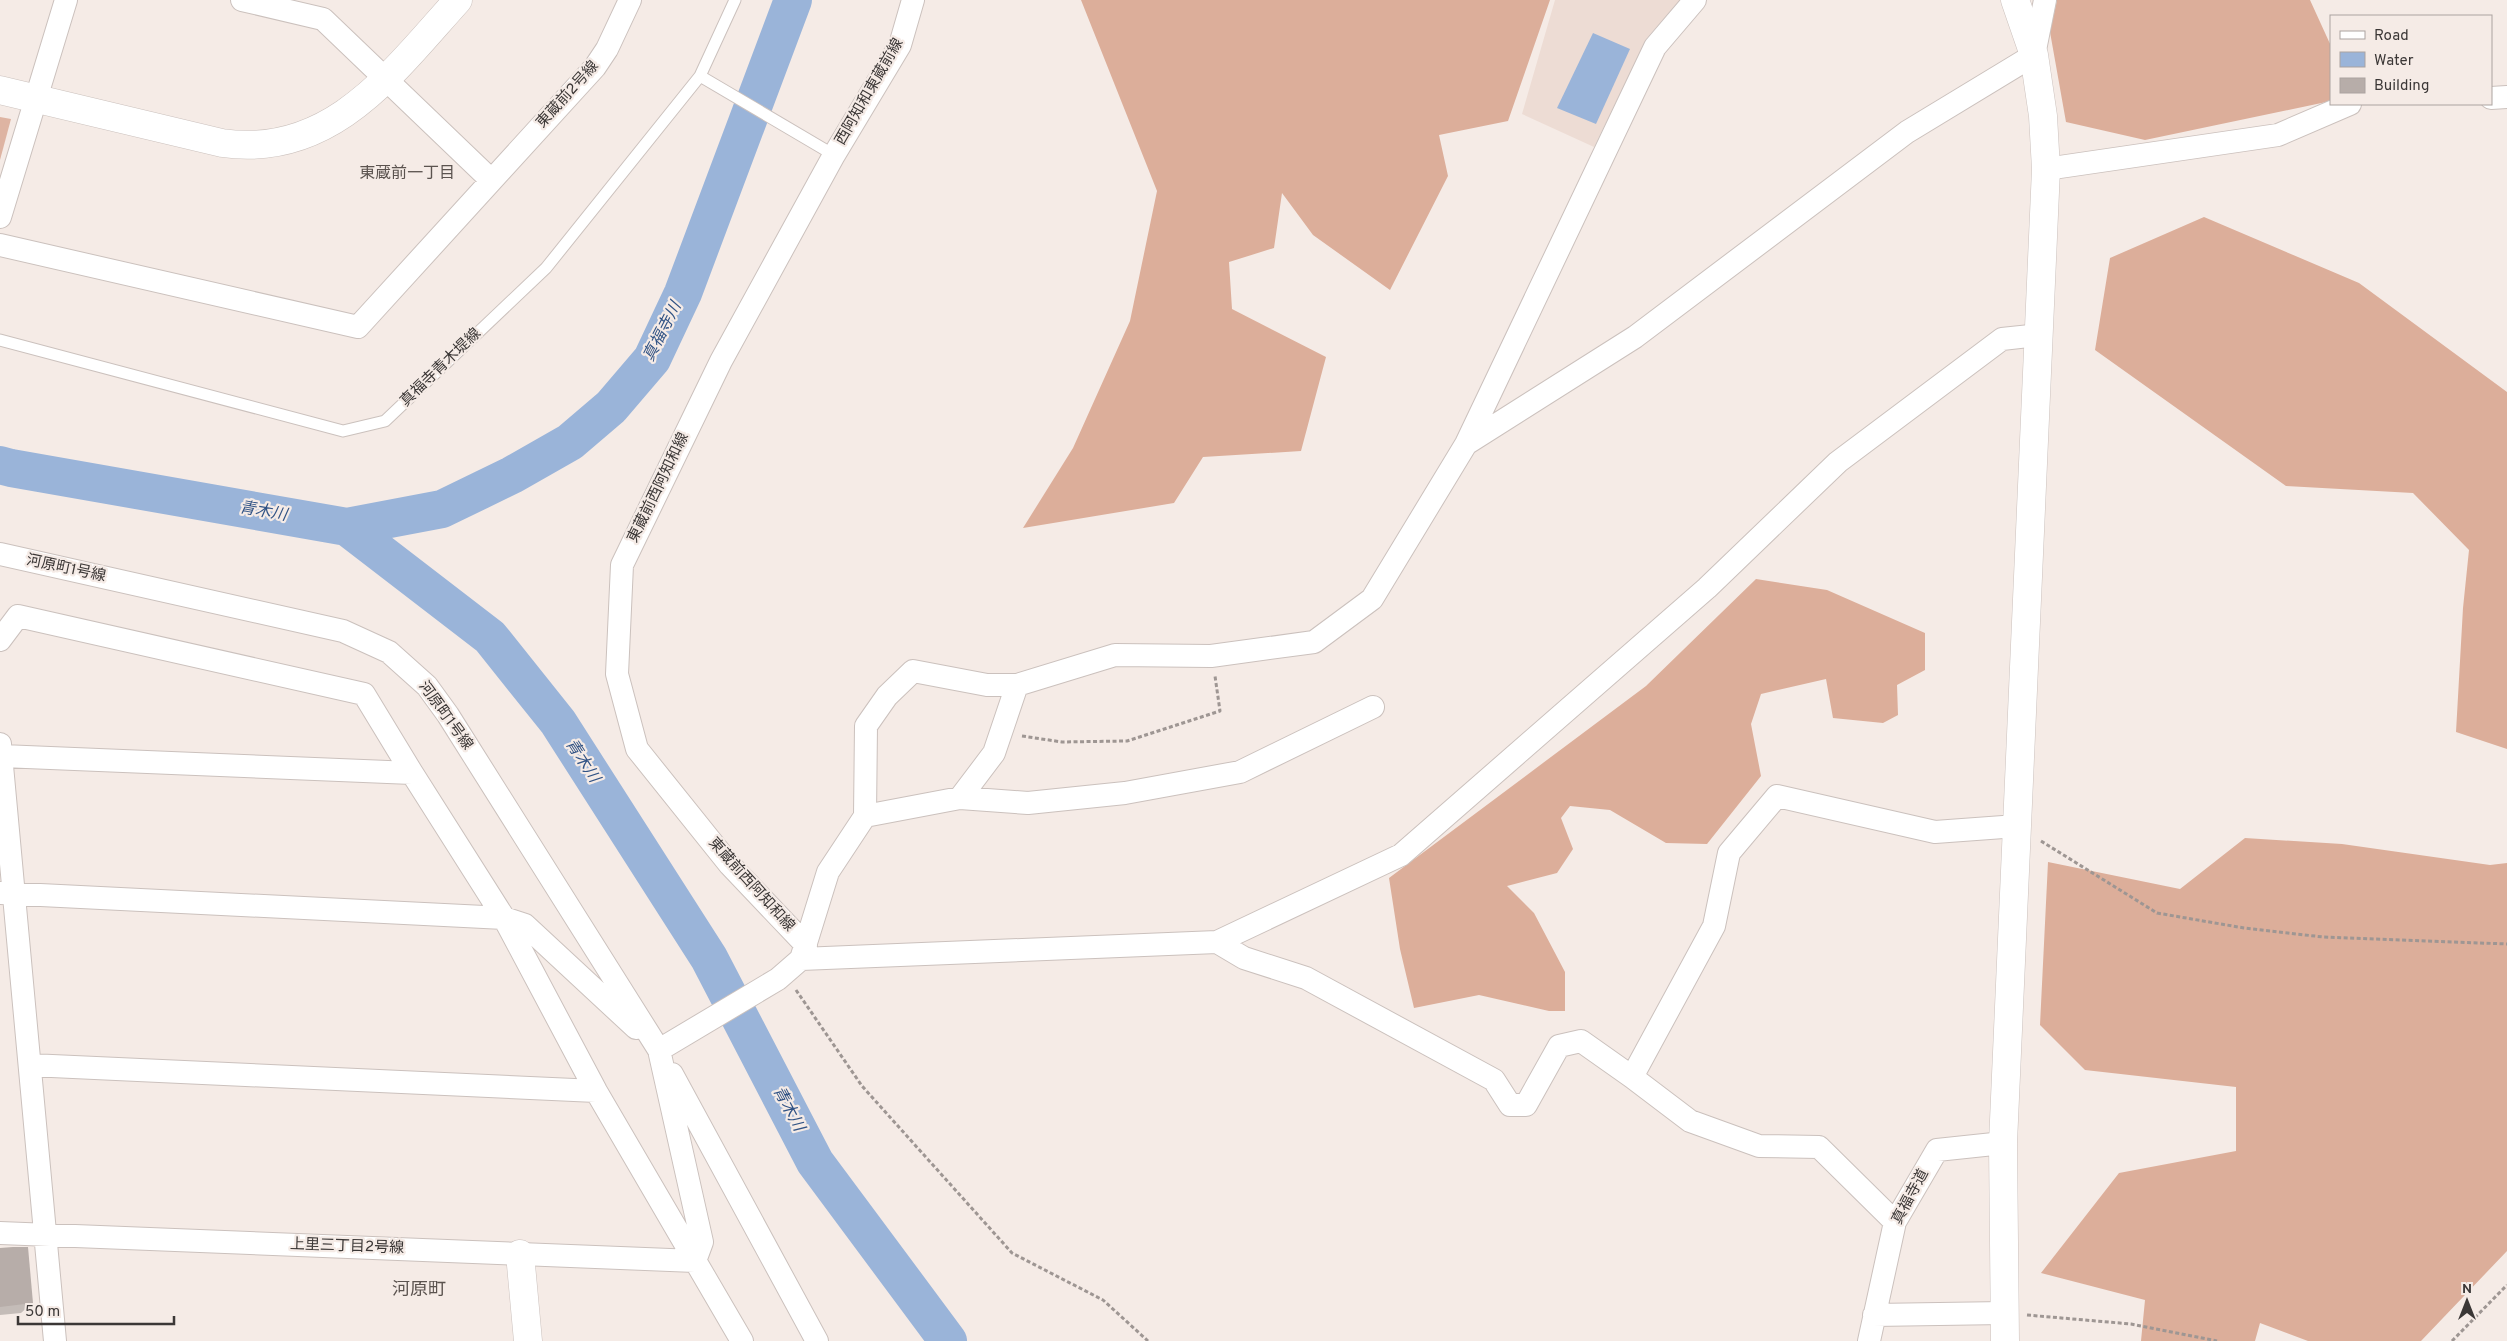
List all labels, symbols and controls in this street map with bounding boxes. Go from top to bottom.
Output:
legend [2330,15,2492,105]
text: Road [2374,27,2409,46]
street label: 西阿知和東蔵前線 [832,35,908,149]
text: Water [2374,52,2414,71]
street label: 東蔵前2号線 [533,57,603,133]
text: Building [2374,77,2429,96]
district label: 東蔵前一丁目 [359,164,455,184]
water label: 真福寺川 [640,297,687,365]
street label: 真福寺青木堤線 [397,325,485,411]
street label: 東蔵前西阿知和線 [624,430,694,546]
water label: 青木川 [238,498,290,526]
street label: 河原町1号線 [25,551,107,587]
street label: 河原町1号線 [414,678,476,754]
water label: 青木川 [561,735,605,788]
street label: 東蔵前西阿知和線 [704,834,798,936]
water label: 青木川 [768,1083,809,1137]
street label: 真福寺道 [1889,1166,1933,1228]
street label: 上里三丁目2号線 [290,1236,404,1258]
north arrow [2442,1276,2492,1326]
district label: 河原町 [392,1279,446,1302]
text: N [2462,1281,2472,1298]
scale bar [18,1294,174,1326]
text: 50 m [25,1303,60,1322]

